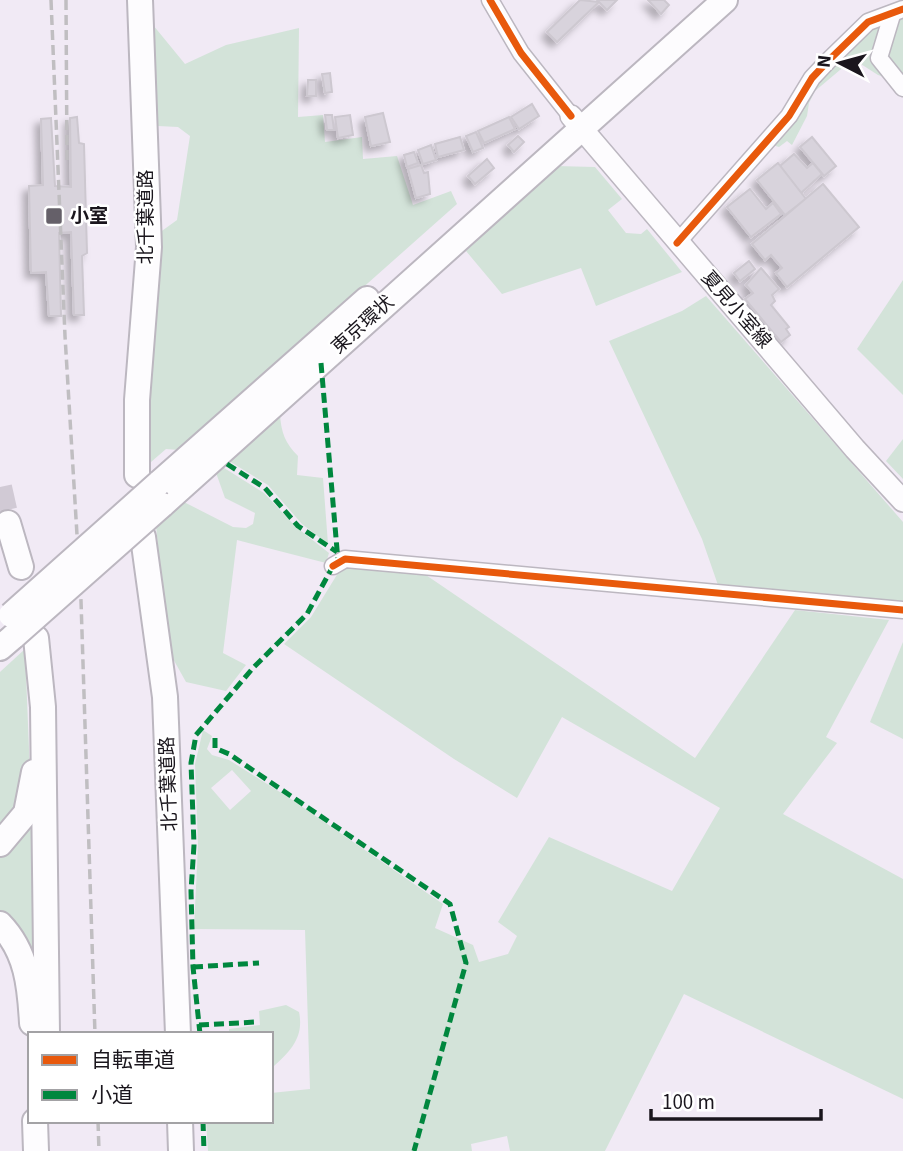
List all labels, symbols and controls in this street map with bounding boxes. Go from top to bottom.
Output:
north arrow [805,28,875,98]
text: N [810,54,839,69]
street label: 北千葉道路 [133,169,160,265]
place label: 小室 [70,203,108,230]
marker: 小室 [44,206,64,226]
street label: 夏見小室線 [695,265,777,355]
street label: 東京環状 [326,290,400,360]
street label: 北千葉道路 [154,736,184,832]
legend [28,1032,273,1123]
text: 自転車道 [91,1045,175,1075]
scale bar [651,1078,821,1122]
text: 小道 [91,1080,133,1110]
text: 100 m [662,1087,715,1117]

